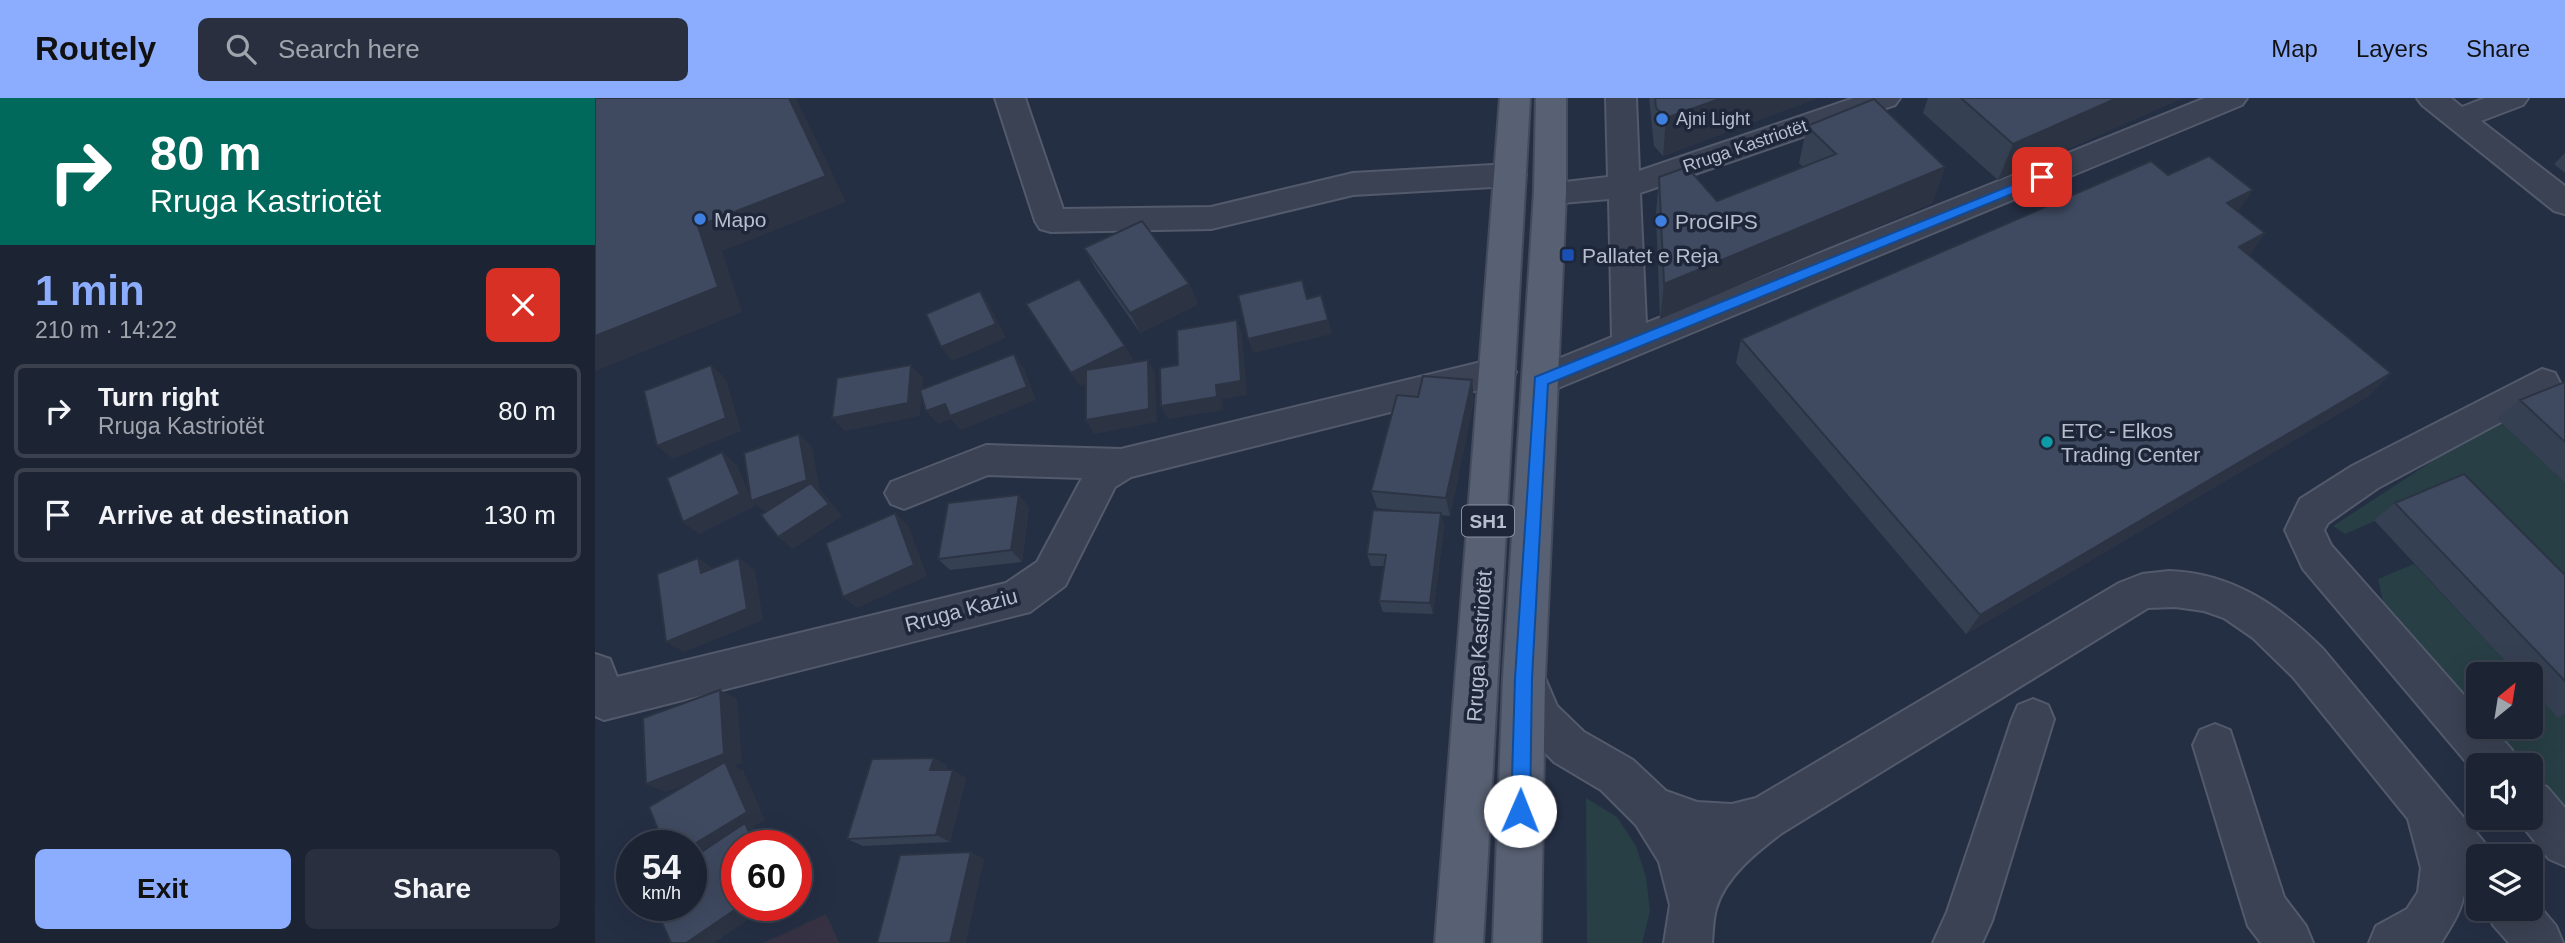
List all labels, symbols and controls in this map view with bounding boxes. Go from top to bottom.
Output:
search box [198,18,688,81]
text: Routely [35,30,156,67]
icon: search [222,30,260,68]
text: Search here [278,34,420,64]
text: Map [2271,35,2318,62]
text: Layers [2356,35,2428,62]
text: Share [2466,35,2530,62]
place label: Ajni Light [1676,109,1750,129]
marker: Ajni Light [1654,111,1670,127]
street label: Rruga Kastriotët [1680,115,1810,177]
icon: right [35,126,126,217]
text: 80 m [150,126,262,180]
pin [2012,147,2072,207]
icon: arrive [2023,158,2061,196]
text: Rruga Kastriotët [150,183,381,219]
place label: Mapo [714,208,767,231]
place label: ProGIPS [1675,210,1758,233]
marker: Mapo [692,211,708,227]
marker: ProGIPS [1653,213,1669,229]
place label: Pallatet e Reja [1582,244,1719,267]
marker: Pallatet e Reja [1560,247,1576,263]
text: 1 min [35,267,145,314]
button: close [486,268,560,342]
text: 210 m · 14:22 [35,317,177,343]
text: Turn right [98,382,219,412]
icon: right [39,392,77,430]
text: 80 m [498,396,556,426]
text: Rruga Kastriotët [98,413,264,439]
place label: ETC - Elkos Trading Center [2061,419,2200,466]
marker: ETC - Elkos Trading Center [2039,434,2055,450]
icon: arrive [39,496,77,534]
text: Arrive at destination [98,500,349,530]
text: 130 m [484,500,556,530]
road number: SH1 [1462,506,1514,536]
street label: Rruga Kastriotët [1462,569,1496,722]
street label: Rruga Kaziu [902,584,1020,636]
north arrow [2466,662,2543,738]
map controls [2466,662,2543,921]
button: sound [2466,753,2543,830]
position arrow [1483,774,1557,848]
speed limit sign: 60 [721,830,812,921]
button: layers [2466,844,2543,921]
text: 54 [642,847,681,886]
button: Exit [35,849,291,929]
button: Share [305,849,560,929]
text: km/h [642,883,681,903]

